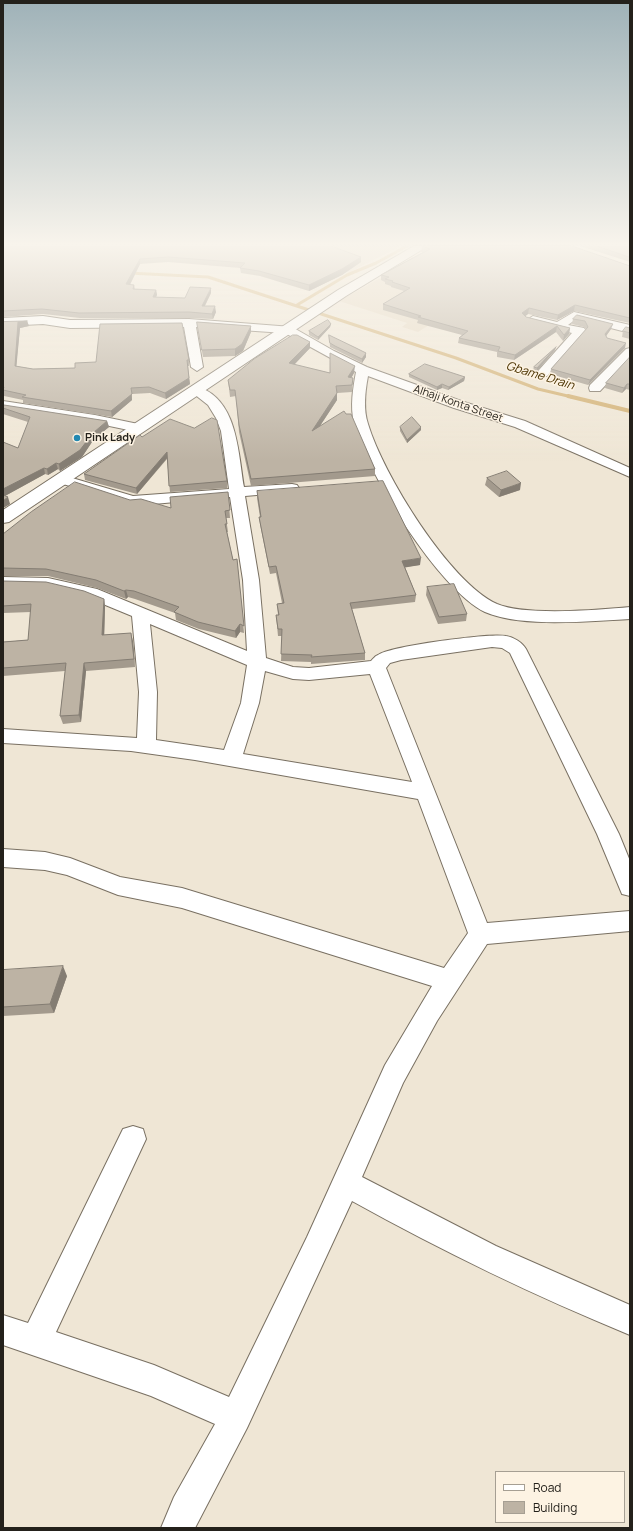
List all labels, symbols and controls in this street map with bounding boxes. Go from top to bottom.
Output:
water label: Gbame Drain [504,359,576,393]
street label: Alhaji Konta Street [411,382,505,426]
place label: Pink Lady [85,431,135,445]
marker: Pink Lady [72,433,82,443]
legend [495,1471,625,1523]
text: Road [533,1479,561,1496]
text: Building [533,1499,577,1516]

